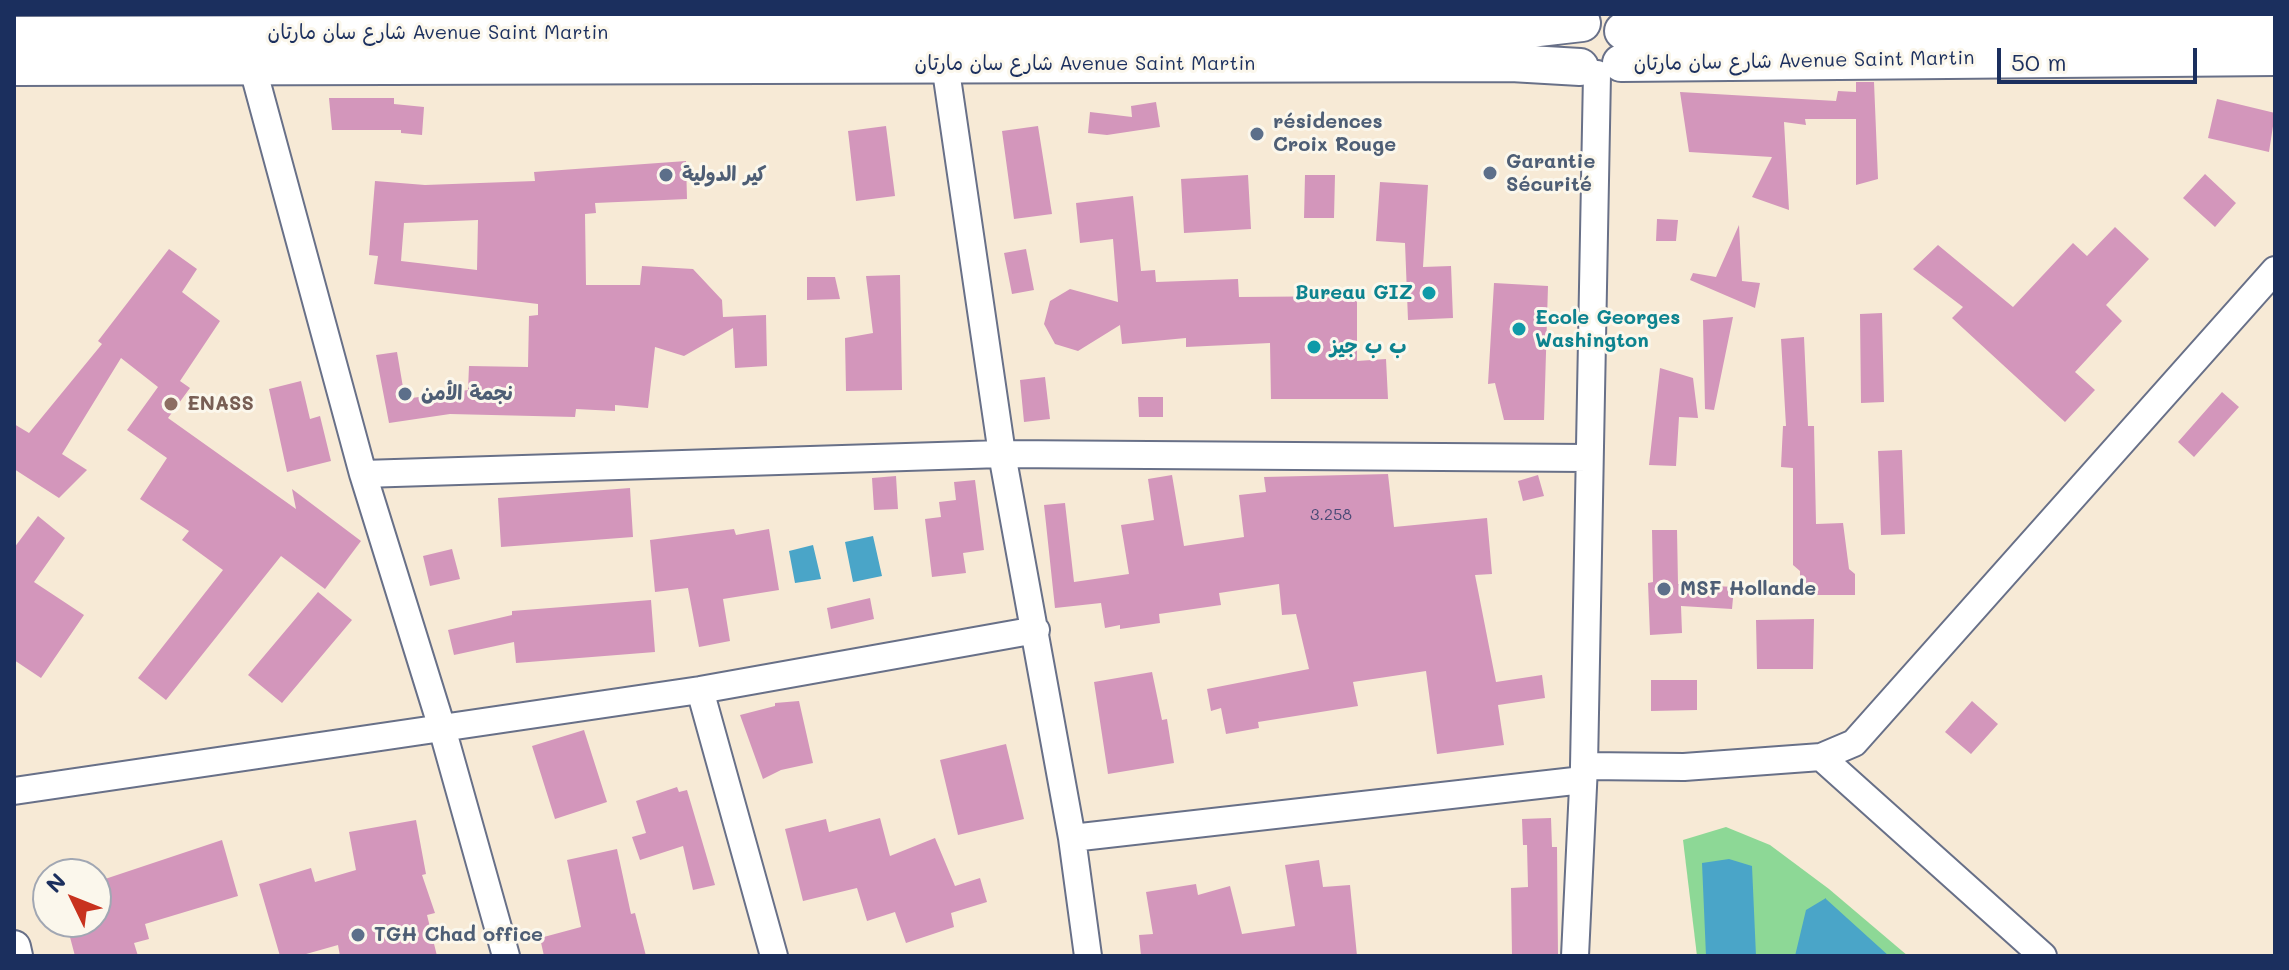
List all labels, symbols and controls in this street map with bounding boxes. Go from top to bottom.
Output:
street label: شارع سان مارتان Avenue Saint Martin [268,21,608,45]
scale bar [2001,32,2201,82]
street label: شارع سان مارتان Avenue Saint Martin [1633,46,1975,76]
text: 50 m [2011,46,2067,77]
street label: شارع سان مارتان Avenue Saint Martin [915,52,1255,76]
place label: résidences Croix Rouge [1273,110,1396,157]
marker: résidences Croix Rouge [1248,125,1266,143]
place label: Garantie Sécurité [1506,150,1595,197]
place label: كير الدولية [682,163,766,187]
marker: Garantie Sécurité [1481,164,1499,182]
marker: كير الدولية [657,166,675,184]
place label: Bureau GIZ [1295,281,1413,305]
marker: Bureau GIZ [1420,284,1438,302]
place label: Ecole Georges Washington [1535,306,1680,353]
marker: Ecole Georges Washington [1510,320,1528,338]
place label: ب ب جيز [1330,335,1407,359]
marker: ب ب جيز [1305,338,1323,356]
place label: نجمة الأمن [421,382,513,406]
marker: نجمة الأمن [396,385,414,403]
place label: ENASS [187,392,254,416]
marker: ENASS [162,395,180,413]
house number: 3.258 [1310,505,1352,525]
place label: MSF Hollande [1680,577,1816,601]
marker: MSF Hollande [1655,580,1673,598]
north arrow [32,858,112,938]
text: N [39,867,72,899]
place label: TGH Chad office [374,923,543,947]
marker: TGH Chad office [349,926,367,944]

